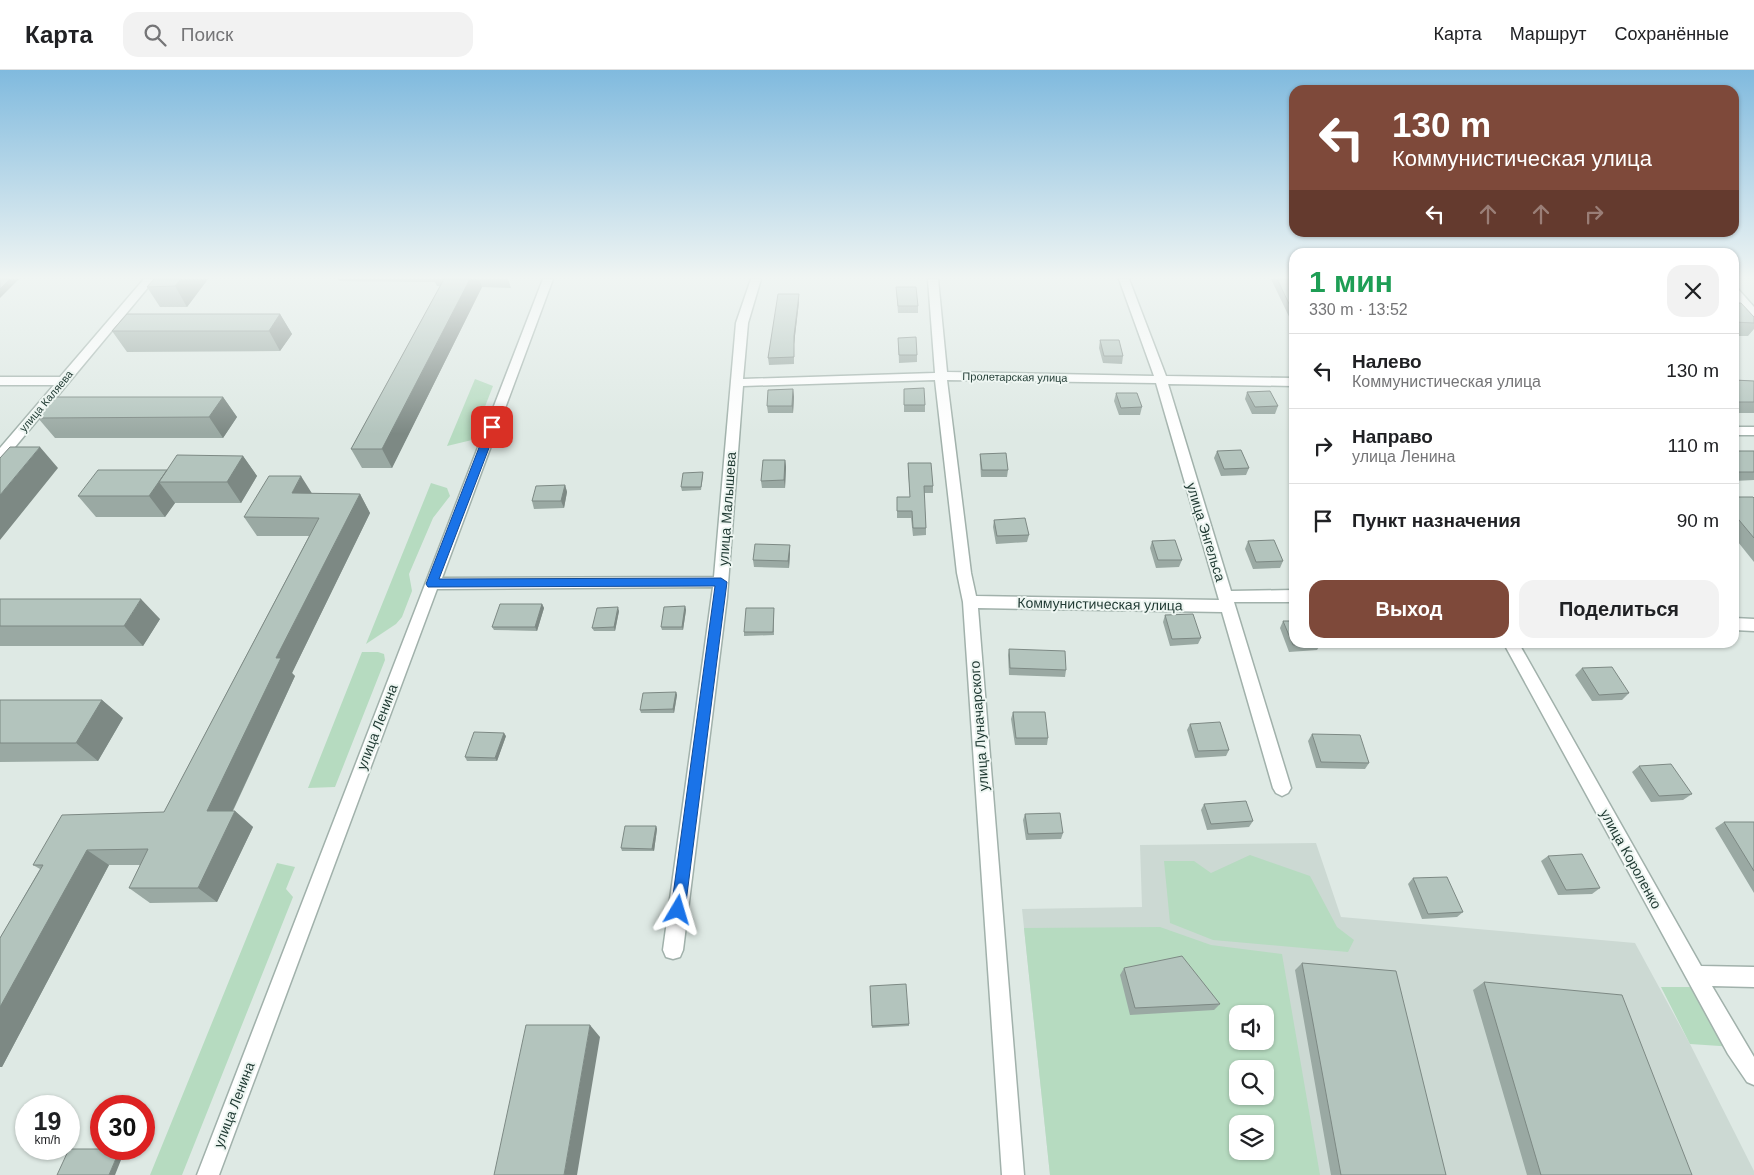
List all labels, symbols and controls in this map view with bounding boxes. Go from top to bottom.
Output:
search box [123,12,473,57]
text: Карта [25,21,93,48]
icon: search [141,21,169,49]
text: Поиск [181,24,233,45]
text: Карта [1434,24,1482,44]
text: Маршрут [1510,24,1586,44]
text: Сохранённые [1614,24,1729,44]
icon: left [1309,105,1374,170]
text: 130 m [1392,105,1491,144]
text: Коммунистическая улица [1392,146,1652,171]
icon: left [1421,200,1449,228]
icon: ahead [1474,200,1502,228]
icon: ahead [1527,200,1555,228]
icon: right [1580,200,1608,228]
text: 1 мин [1309,265,1393,298]
button: close [1667,265,1719,317]
text: 330 m · 13:52 [1309,301,1408,318]
text: Налево [1352,351,1422,372]
icon: left [1309,357,1337,385]
text: 130 m [1666,360,1719,381]
street label: улица Каляева [17,367,76,434]
street label: Пролетарская улица [962,370,1069,384]
text: Коммунистическая улица [1352,373,1541,390]
pin [471,406,513,448]
icon: arrive [478,413,506,441]
text: Направо [1352,426,1433,447]
icon: right [1309,432,1337,460]
text: 110 m [1668,435,1719,456]
text: улица Ленина [1352,448,1455,465]
street label: улица Малышева [715,451,739,567]
street label: улица Энгельса [1183,481,1229,584]
icon: arrive [1309,507,1337,535]
text: Пункт назначения [1352,510,1521,531]
text: 90 m [1677,510,1719,531]
button: Выход [1309,580,1509,638]
button: Поделиться [1519,580,1719,638]
street label: Коммунистическая улица [1017,595,1183,613]
street label: улица Луначарского [966,660,992,792]
street label: улица Ленина [353,682,401,772]
street label: улица Короленко [1597,806,1665,912]
position arrow [651,883,703,935]
map controls [1229,1005,1274,1160]
button: sound [1229,1005,1274,1050]
street label: улица Ленина [210,1060,258,1150]
button: search [1229,1060,1274,1105]
speed limit sign: 30 [90,1095,155,1160]
text: 19 [34,1107,61,1135]
button: layers [1229,1115,1274,1160]
text: km/h [34,1133,61,1147]

